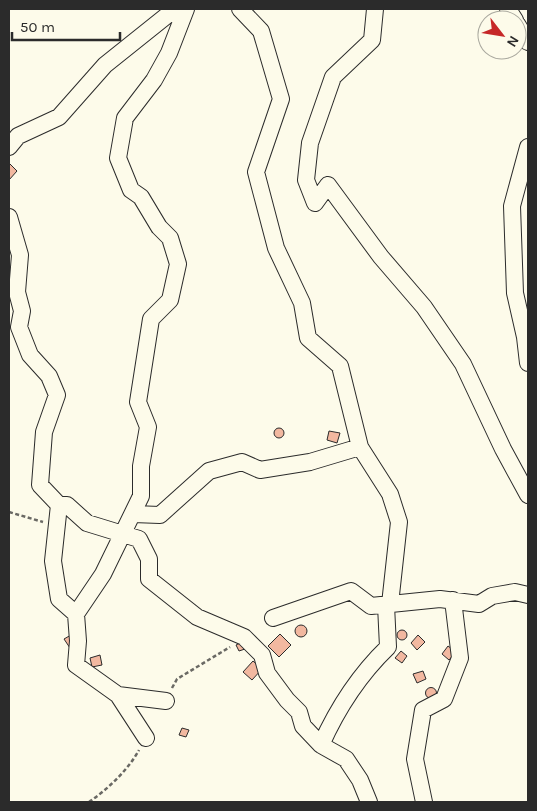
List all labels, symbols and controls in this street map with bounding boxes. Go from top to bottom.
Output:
scale bar [12,10,120,42]
north arrow [477,10,527,60]
text: 50 m [20,18,55,36]
text: N [503,33,523,50]

